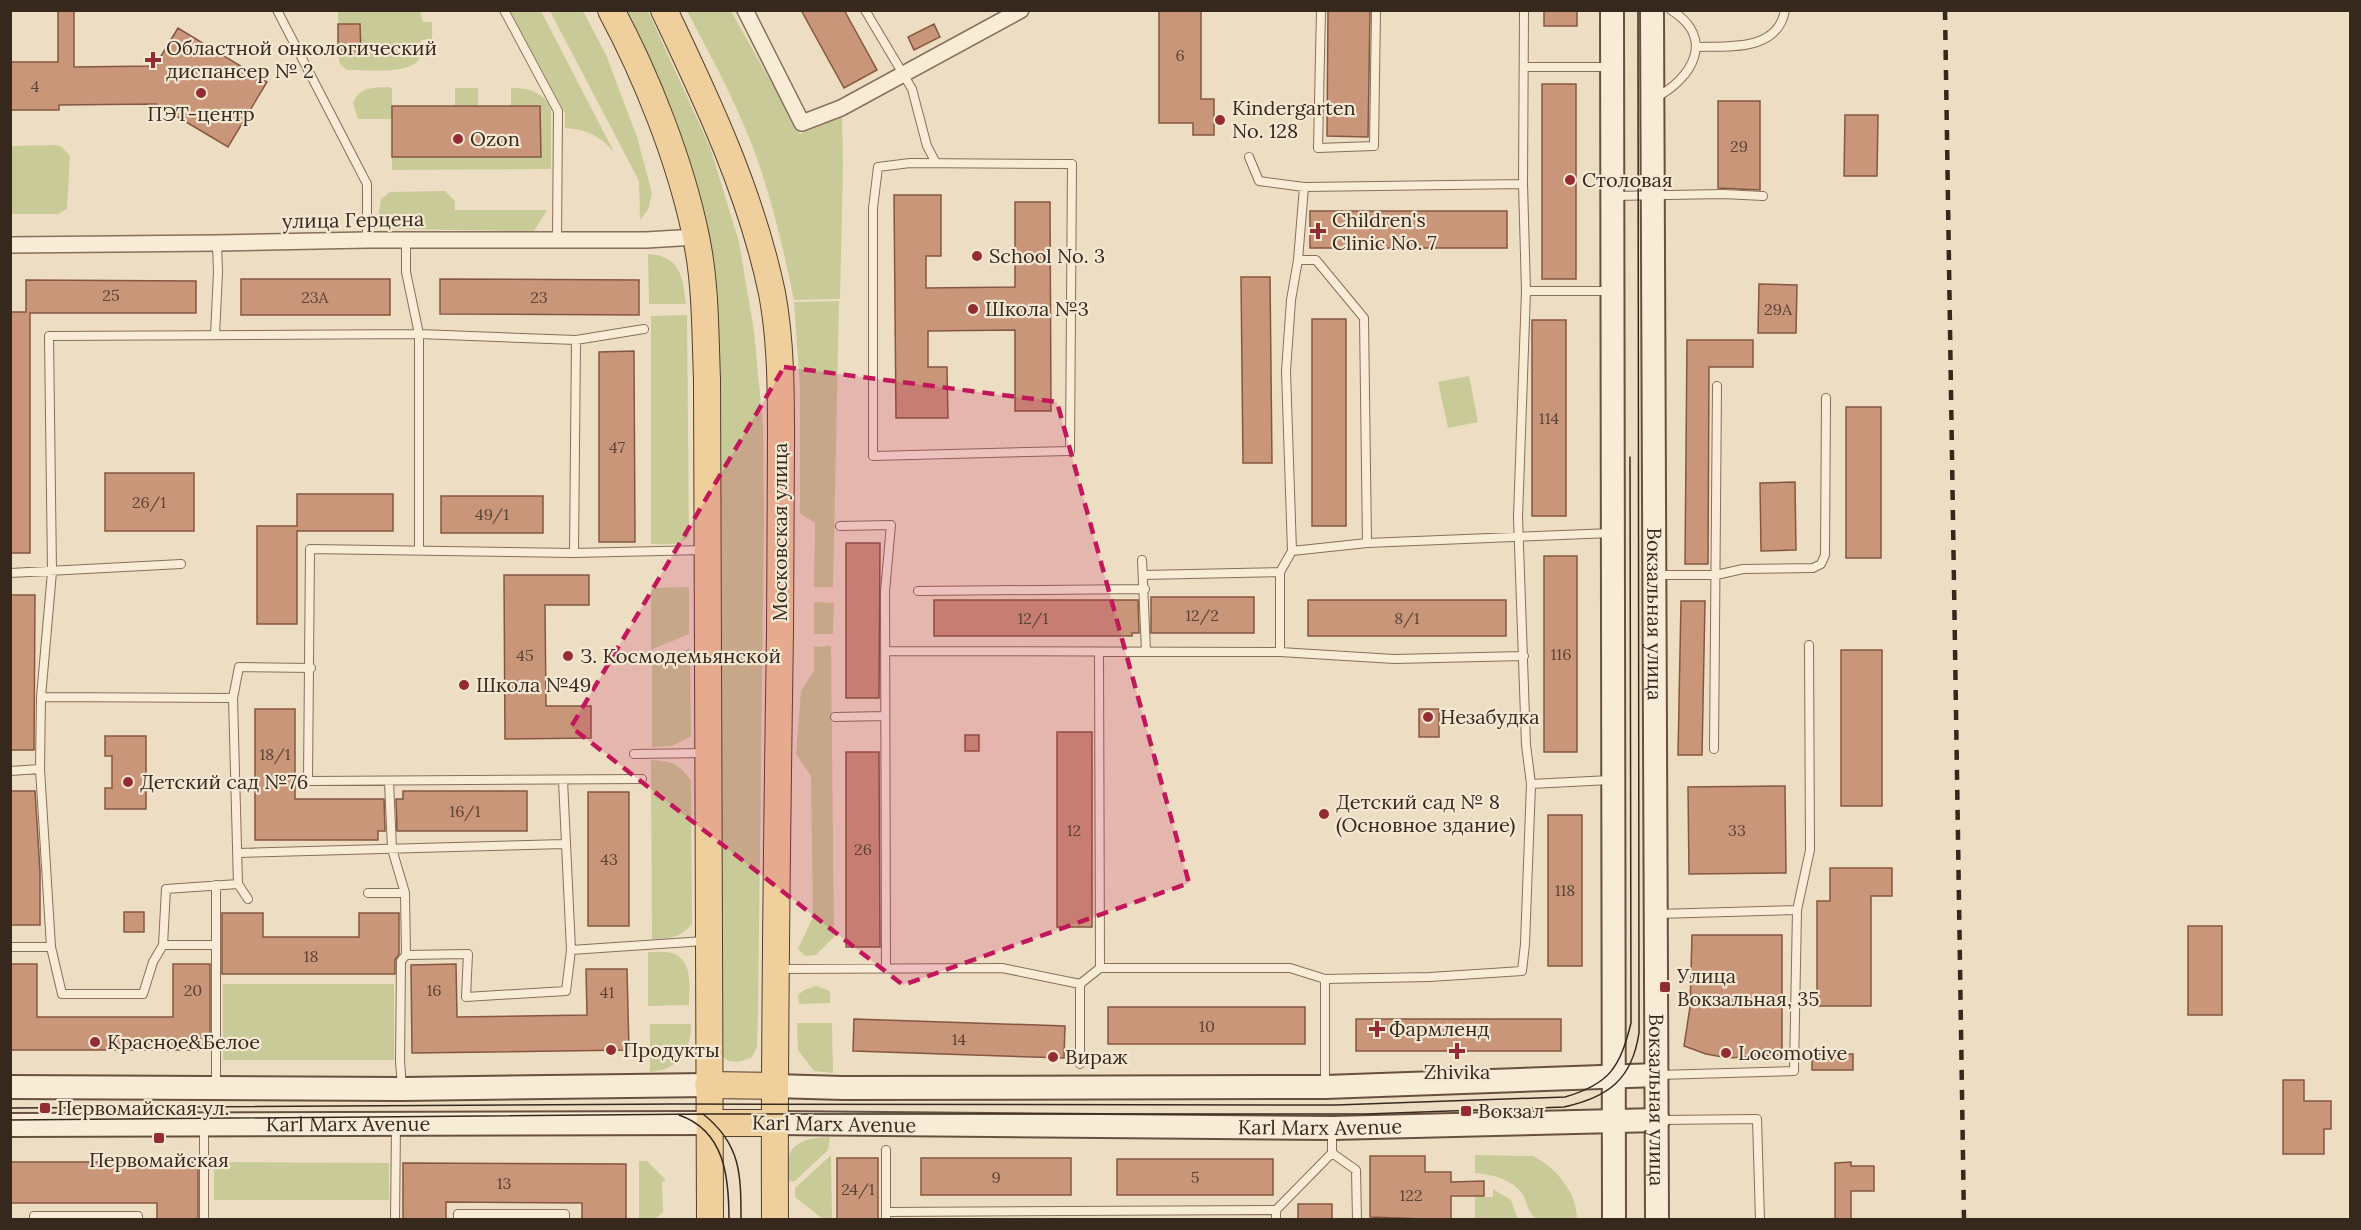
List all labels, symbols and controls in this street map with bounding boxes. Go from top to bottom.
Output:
place label: Областной онкологический диспансер № 2 [166,35,437,83]
house number: 6 [1175,45,1185,65]
marker: Областной онкологический диспансер № 2 [144,51,162,69]
house number: 4 [31,76,40,96]
marker: ПЭТ-центр [194,86,208,100]
place label: Kindergarten No. 128 [1232,95,1356,143]
place label: ПЭТ-центр [147,101,255,126]
marker: Kindergarten No. 128 [1213,113,1227,127]
place label: Ozon [470,126,520,151]
marker: Ozon [451,132,465,146]
house number: 29 [1730,136,1748,156]
place label: Столовая [1582,167,1673,192]
marker: Столовая [1563,173,1577,187]
street label: улица Герцена [282,206,424,233]
place label: Children's Clinic No. 7 [1332,207,1437,255]
marker: Children's Clinic No. 7 [1309,222,1327,240]
place label: School No. 3 [989,243,1105,268]
marker: School No. 3 [970,249,984,263]
house number: 25 [102,285,120,305]
house number: 23А [301,287,330,307]
house number: 23 [530,287,548,307]
place label: Школа №3 [985,296,1089,321]
house number: 29А [1764,299,1793,319]
marker: Школа №3 [966,302,980,316]
house number: 114 [1539,408,1559,428]
house number: 47 [609,437,626,457]
street label: Московская улица [767,443,792,621]
house number: 26/1 [132,492,166,513]
house number: 49/1 [475,504,509,525]
street label: Вокзальная улица [1642,527,1668,700]
house number: 12/2 [1185,605,1219,626]
house number: 12/1 [1018,608,1049,629]
house number: 8/1 [1394,608,1420,629]
place label: З. Космодемьянской [580,643,781,668]
house number: 116 [1551,644,1571,664]
house number: 45 [516,645,534,665]
marker: З. Космодемьянской [561,649,575,663]
place label: Школа №49 [476,672,591,697]
marker: Школа №49 [457,678,471,692]
place label: Незабудка [1440,704,1540,729]
marker: Незабудка [1421,710,1435,724]
house number: 18/1 [259,744,291,765]
place label: Детский сад №76 [140,769,308,794]
marker: Детский сад №76 [121,775,135,789]
place label: Детский сад № 8 (Основное здание) [1336,789,1515,838]
house number: 16/1 [449,801,481,822]
marker: Детский сад № 8 (Основное здание) [1317,807,1331,821]
house number: 12 [1067,820,1081,840]
house number: 33 [1728,820,1746,840]
house number: 26 [854,839,872,859]
house number: 43 [600,849,618,869]
house number: 118 [1555,880,1575,900]
house number: 18 [304,946,318,966]
place label: Улица Вокзальная, 35 [1676,963,1819,1011]
house number: 20 [184,980,202,1000]
house number: 16 [426,980,442,1000]
marker: Улица Вокзальная, 35 [1658,980,1672,994]
house number: 41 [600,982,614,1002]
street label: Вокзальная улица [1644,1013,1670,1186]
house number: 10 [1199,1016,1215,1036]
place label: Фармленд [1389,1016,1490,1041]
marker: Фармленд [1370,1022,1384,1036]
place label: Красное&Белое [107,1029,260,1054]
house number: 14 [952,1029,967,1049]
marker: Красное&Белое [88,1035,102,1049]
place label: Продукты [623,1037,720,1062]
place label: Locomotive [1738,1040,1847,1065]
marker: Продукты [604,1043,618,1057]
place label: Вираж [1065,1044,1128,1069]
marker: Zhivika [1450,1044,1464,1058]
marker: Locomotive [1719,1046,1733,1060]
marker: Вираж [1046,1050,1060,1064]
place label: Zhivika [1424,1059,1490,1084]
place label: Первомайская ул. [57,1095,229,1120]
place label: Вокзал [1478,1098,1544,1123]
marker: Первомайская ул. [38,1101,52,1115]
marker: Вокзал [1459,1104,1473,1118]
street label: Karl Marx Avenue [752,1110,917,1137]
street label: Karl Marx Avenue [266,1111,430,1136]
street label: Karl Marx Avenue [1238,1113,1403,1140]
marker: Первомайская [152,1131,166,1145]
place label: Первомайская [89,1147,229,1172]
house number: 9 [991,1167,1001,1187]
house number: 5 [1191,1167,1199,1187]
house number: 13 [497,1173,511,1193]
house number: 24/1 [841,1179,875,1200]
house number: 122 [1399,1185,1423,1205]

